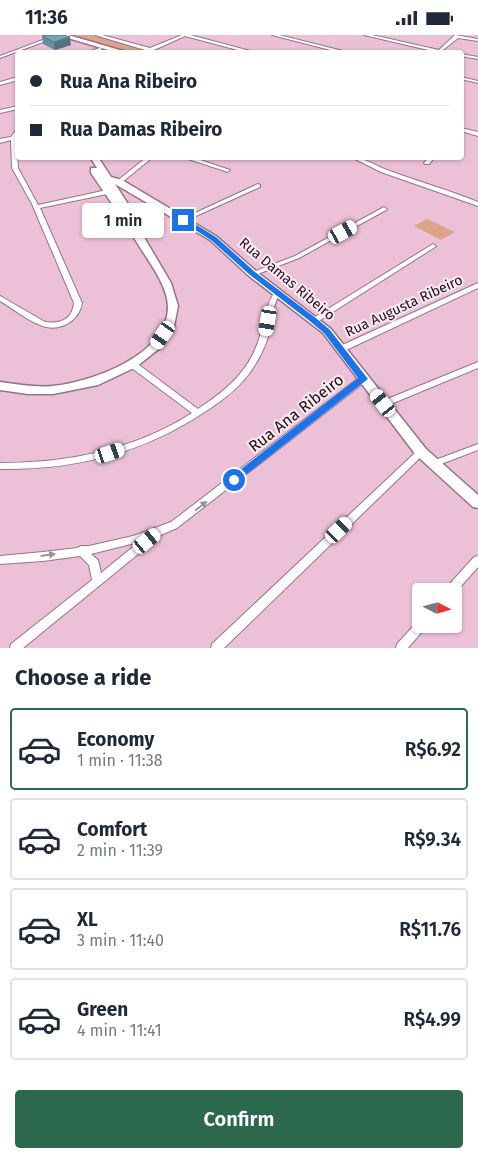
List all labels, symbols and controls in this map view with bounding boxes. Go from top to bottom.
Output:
text: 11:36 [25,6,68,29]
text: Rua Ana Ribeiro [60,70,197,93]
text: Rua Damas Ribeiro [60,118,222,141]
callout: 1 min [83,203,166,237]
route end [172,209,194,231]
text: 1 min [104,211,142,230]
car [326,218,359,246]
street label: Rua Damas Ribeiro [236,234,338,324]
street label: Rua Augusta Ribeiro [343,271,465,341]
car [258,305,277,337]
car [148,318,177,352]
street label: Rua Ana Ribeiro [245,370,347,456]
car [367,387,398,419]
car [93,441,126,465]
route start [223,469,245,491]
one-way arrow [194,500,207,511]
car [322,514,355,546]
car [130,526,163,556]
one-way arrow [41,551,57,559]
north arrow [412,583,462,633]
map controls [412,583,462,633]
text: Choose a ride [15,664,151,691]
icon: car [17,727,62,772]
text: Economy [77,728,154,751]
text: R$6.92 [405,738,461,761]
text: 1 min · 11:38 [77,751,163,770]
icon: car [17,817,62,862]
text: Comfort [77,818,147,841]
text: R$9.34 [404,828,461,851]
text: 2 min · 11:39 [77,841,163,860]
icon: car [17,907,62,952]
text: XL [77,908,98,931]
text: R$11.76 [399,918,461,941]
text: 3 min · 11:40 [77,931,164,950]
icon: car [17,997,62,1042]
text: Green [77,998,128,1021]
text: R$4.99 [403,1008,461,1031]
text: 4 min · 11:41 [77,1021,162,1040]
button: Confirm [15,1090,463,1148]

